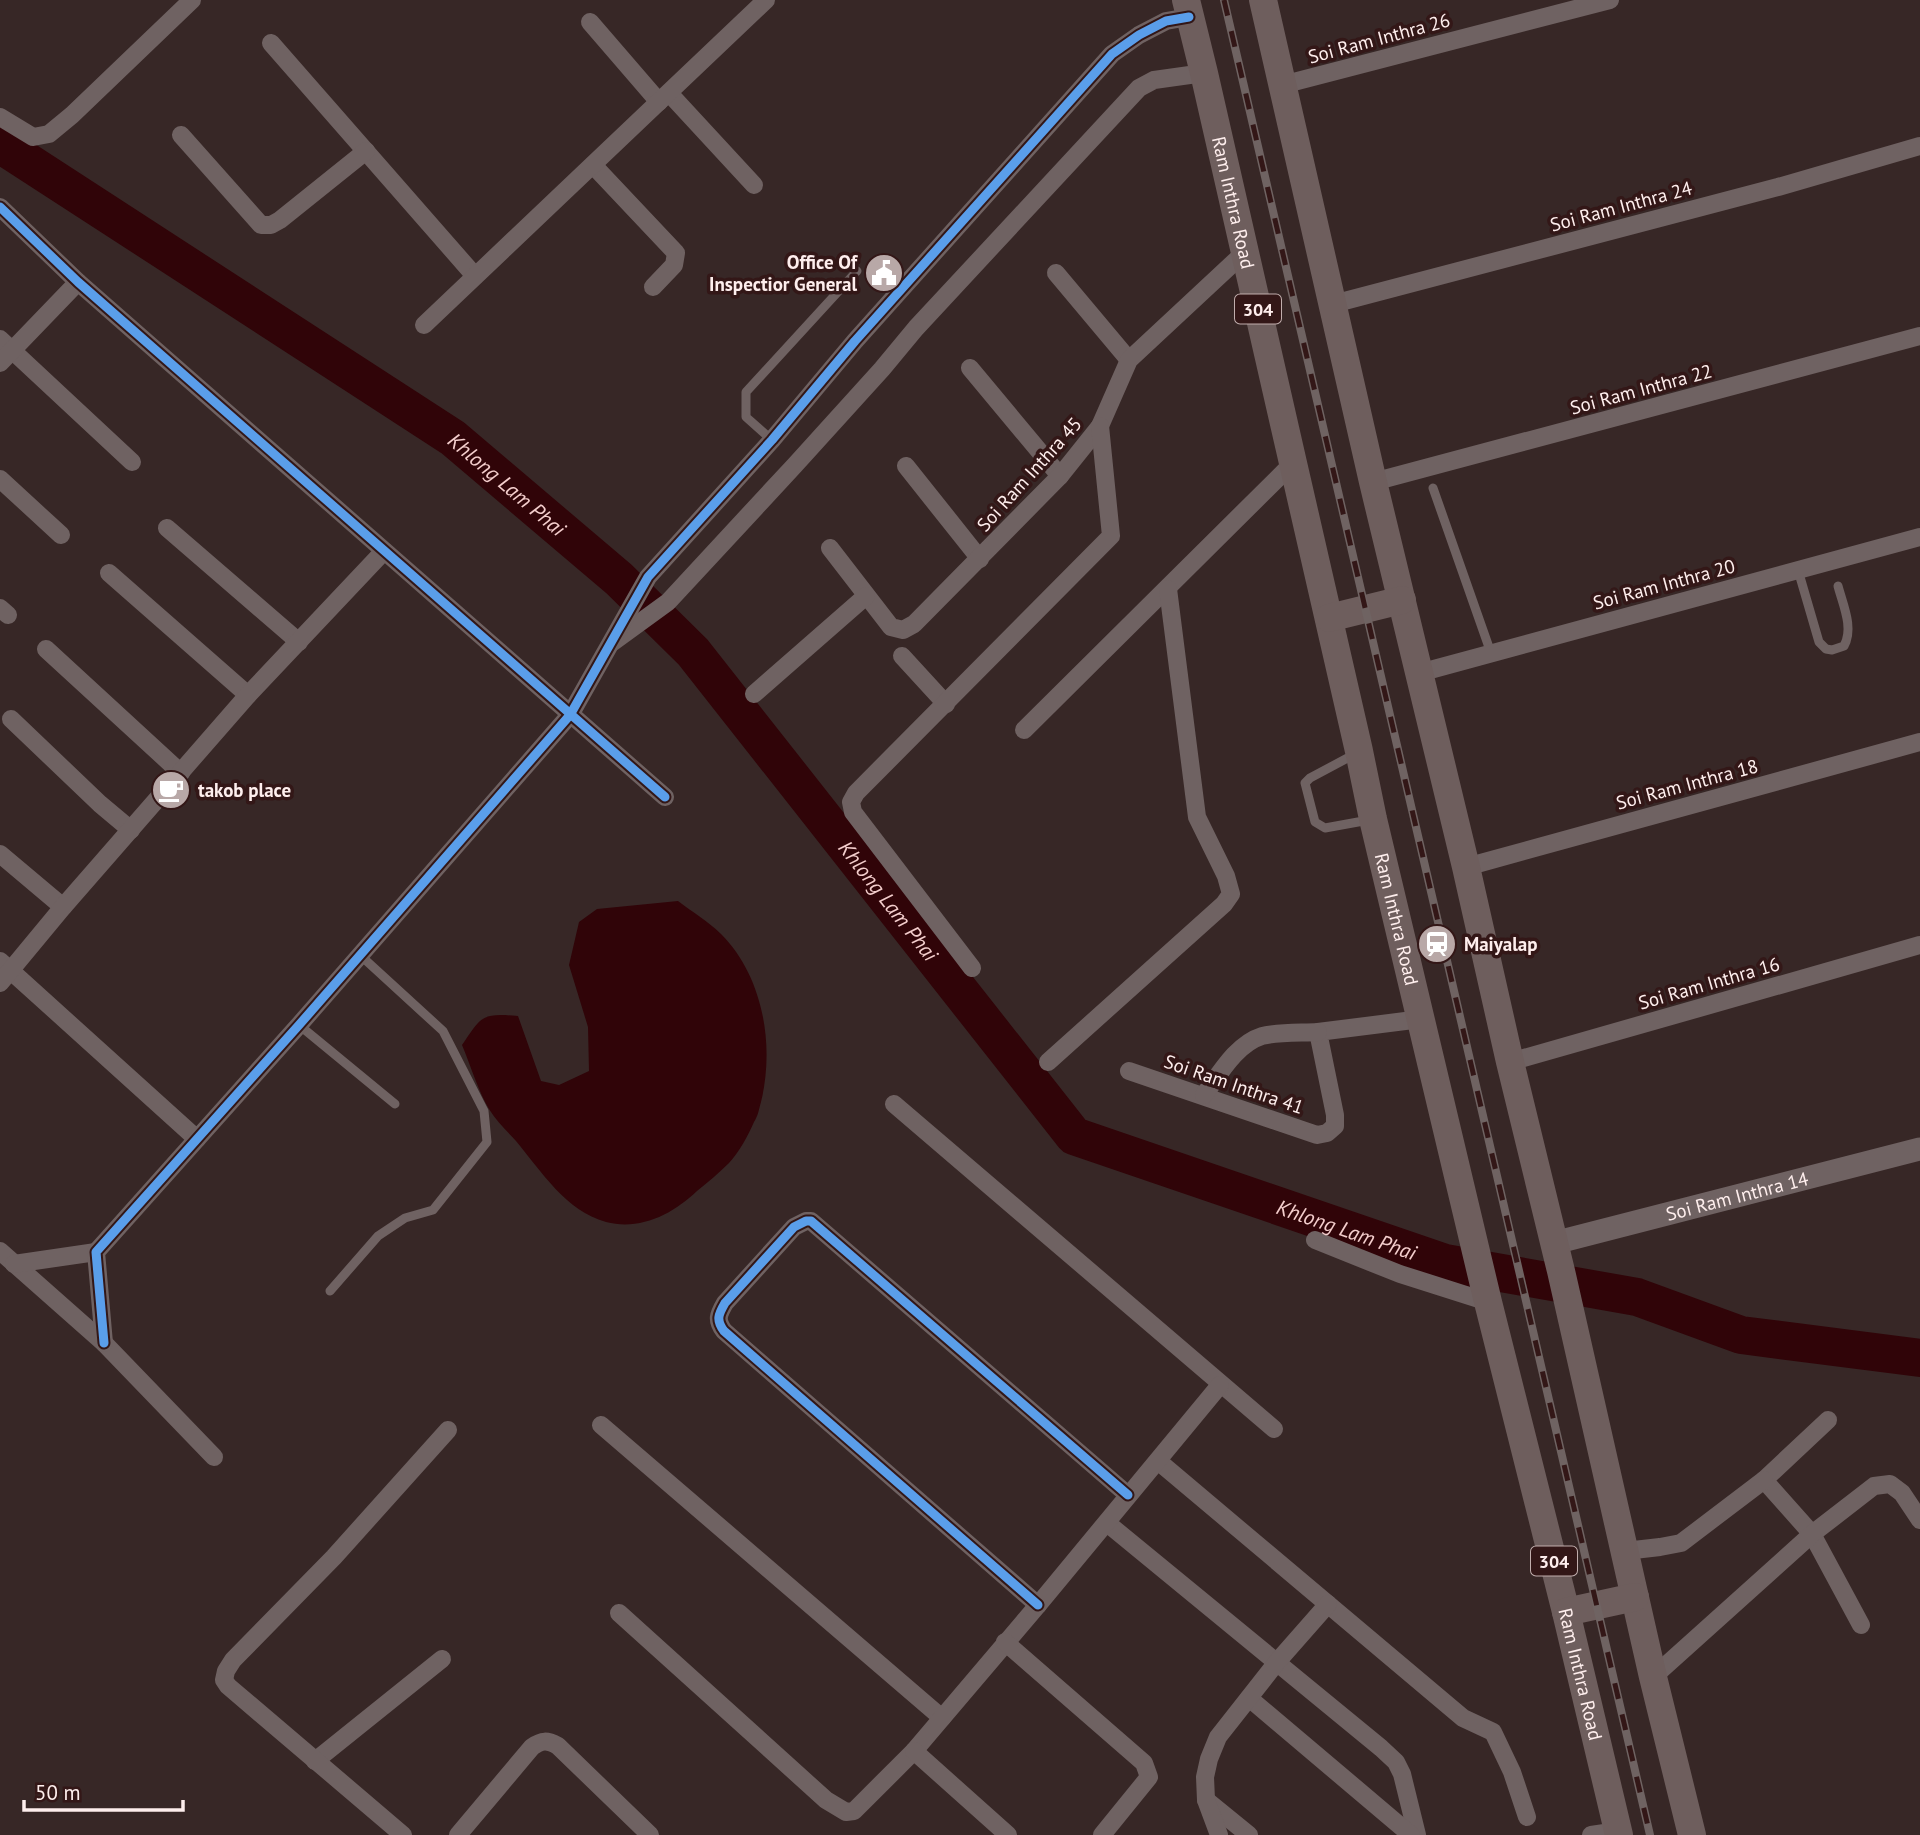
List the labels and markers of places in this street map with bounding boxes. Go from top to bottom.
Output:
place label: Office Of Inspectior General [709,250,859,296]
public building icon: Office Of Inspectior General [863,252,905,294]
cafe icon: takob place [150,769,192,811]
place label: takob place [198,778,291,802]
station icon: Maiyalap [1416,923,1458,965]
place label: Maiyalap [1464,932,1538,956]

